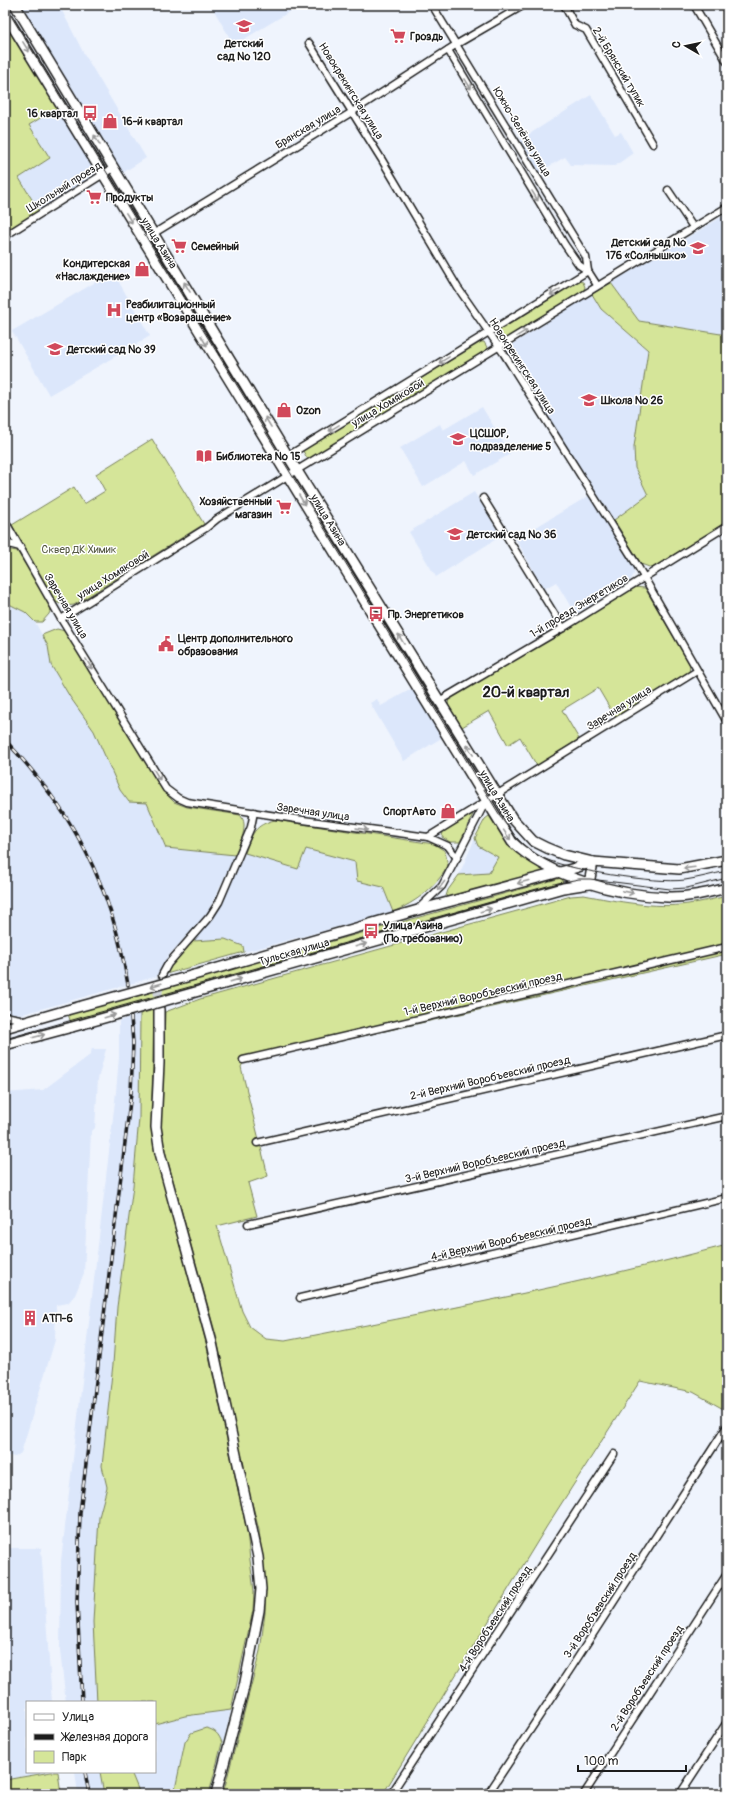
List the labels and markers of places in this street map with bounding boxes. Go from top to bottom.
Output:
school or university icon: Детский сад № 120 [235,17,253,35]
supermarket icon: Гроздь [389,27,407,45]
place label: Гроздь [410,30,443,43]
place label: Детский сад № 120 [216,37,271,63]
bus stop icon: 16 квартал [81,104,99,122]
place label: 16 квартал [27,107,78,120]
shop icon: 16-й квартал [101,112,119,130]
place label: 16-й квартал [122,115,183,128]
supermarket icon: Продукты [85,188,103,206]
place label: Продукты [106,191,153,204]
place label: Детский сад № 176 «Солнышко» [606,236,687,262]
supermarket icon: Семейный [170,237,188,255]
school or university icon: Детский сад № 176 «Солнышко» [689,239,707,257]
place label: Семейный [191,240,239,253]
place label: Кондитерская «Наслаждение» [55,257,130,283]
shop icon: Кондитерская «Наслаждение» [133,260,151,278]
place label: Реабилитационный центр «Возвращение» [126,298,232,324]
hospital icon: Реабилитационный центр «Возвращение» [105,301,123,319]
school or university icon: Детский сад № 39 [46,340,64,358]
place label: Детский сад № 39 [66,343,156,356]
school or university icon: Школа № 26 [580,391,598,409]
place label: Школа № 26 [600,394,664,407]
shop icon: Ozon [275,401,293,419]
place label: Ozon [296,404,321,417]
place label: ЦСШОР, подразделение 5 [470,427,551,453]
school or university icon: ЦСШОР, подразделение 5 [449,430,467,448]
library icon: Библиотека № 15 [195,447,213,465]
place label: Библиотека № 15 [216,450,301,463]
place label: Хозяйственный магазин [199,495,273,521]
supermarket icon: Хозяйственный магазин [275,498,293,516]
school or university icon: Детский сад № 36 [446,525,464,543]
place label: Детский сад № 36 [466,528,557,541]
bus stop icon: Пр. Энергетиков [367,605,385,623]
place label: Пр. Энергетиков [388,608,464,621]
place label: Центр дополнительного образования [177,632,293,658]
public building icon: Центр дополнительного образования [157,635,175,653]
shop icon: СпортАвто [439,802,457,820]
place label: СпортАвто [383,805,436,818]
place label: Улица Азина (По требованию) [383,919,463,945]
bus stop icon: Улица Азина (По требованию) [362,922,380,940]
building icon: АТП-6 [21,1309,39,1327]
place label: АТП-6 [42,1312,74,1325]

